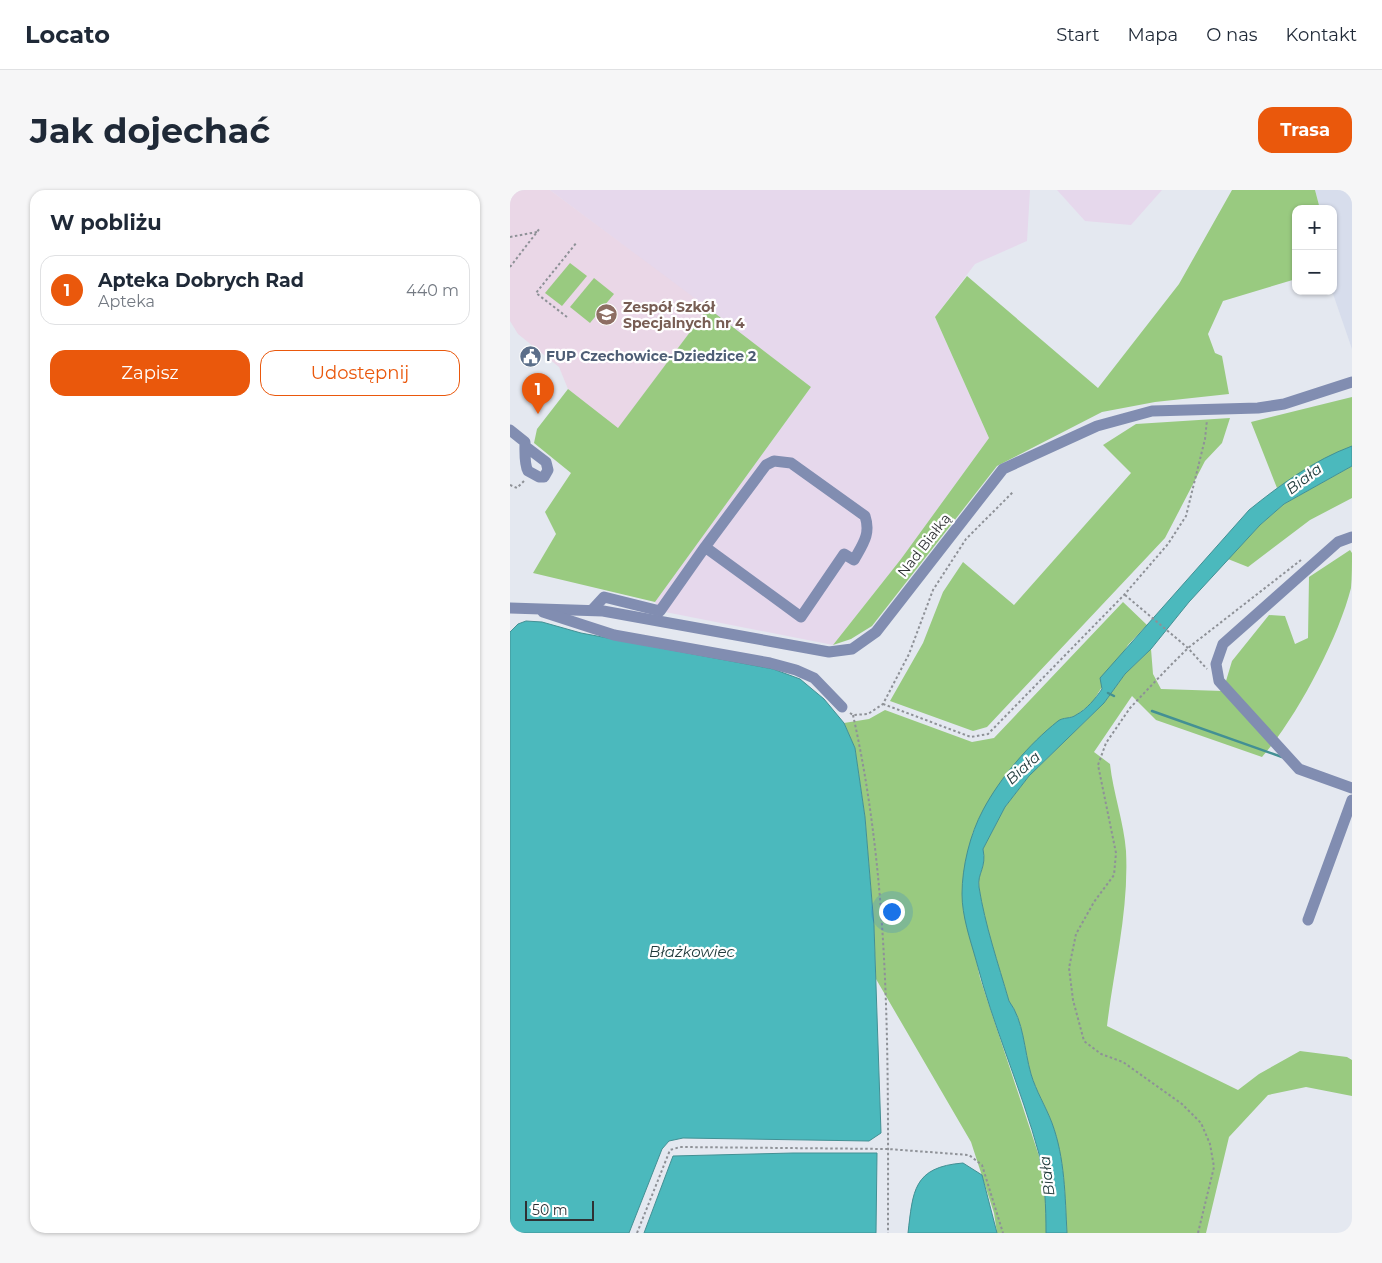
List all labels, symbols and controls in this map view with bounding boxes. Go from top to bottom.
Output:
text: Locato [25,20,110,49]
text: Start [1056,24,1100,46]
text: Mapa [1128,24,1178,46]
text: O nas [1206,24,1258,46]
text: Kontakt [1286,24,1357,46]
button: Trasa [1258,107,1352,153]
text: Jak dojechać [30,109,270,152]
map controls [1292,205,1337,295]
button: + [1292,205,1337,250]
text: W pobliżu [50,210,162,235]
button: − [1292,250,1337,295]
text: Apteka Dobrych Rad [98,269,304,292]
text: 1 [64,281,70,300]
text: 440 m [406,281,459,300]
text: Apteka [98,292,155,311]
place label: Zespół Szkół Specjalnych nr 4 [623,298,745,332]
school or university icon: Zespół Szkół Specjalnych nr 4 [595,303,619,327]
public building icon: FUP Czechowice-Dziedzice 2 [518,344,542,368]
place label: FUP Czechowice-Dziedzice 2 [546,347,756,365]
button: Zapisz [50,350,250,396]
button: Udostępnij [260,350,460,396]
pin: 1 [522,373,554,414]
water label: Biała [1282,459,1325,498]
street label: Nad Białką [894,510,954,580]
water label: Biała [1001,747,1044,788]
your location [879,899,905,925]
water label: Błażkowiec [649,942,736,961]
water label: Biała [1035,1155,1058,1197]
scale bar [525,1198,594,1221]
text: 50 m [532,1201,568,1219]

